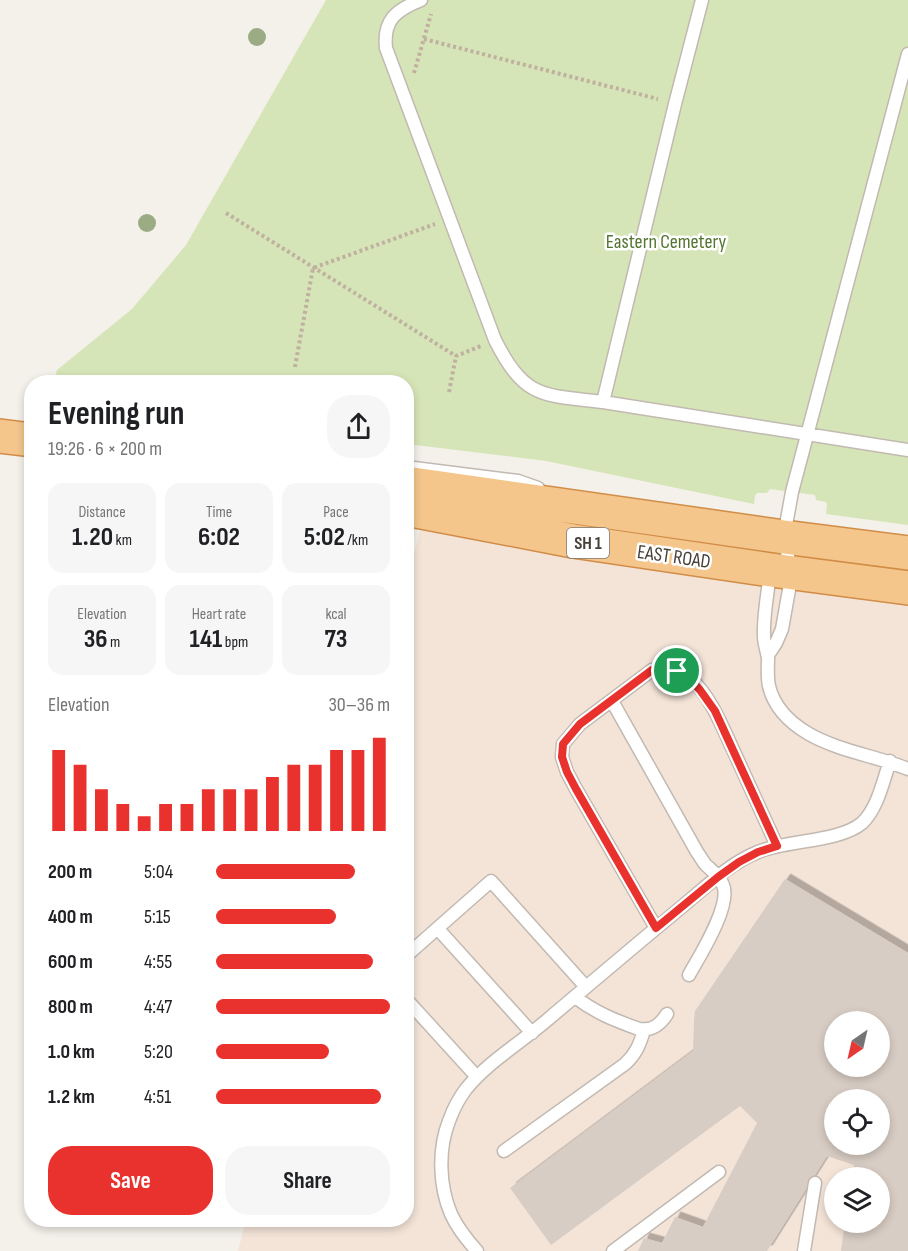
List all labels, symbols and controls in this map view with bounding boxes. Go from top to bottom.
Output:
park label: Eastern Cemetery [606,230,726,254]
text: Evening run [48,394,184,434]
button: share [327,395,390,458]
text: 19:26 · 6 × 200 m [48,437,162,461]
text: Distance [78,503,126,522]
text: Time [206,503,232,522]
text: Pace [323,503,349,522]
text: 1.20 [72,522,113,553]
text: 6:02 [198,522,240,553]
text: 5:02 [304,522,345,553]
road number: SH 1 [567,528,609,558]
text: km [113,531,132,550]
text: /km [345,531,368,550]
street label: EAST ROAD [636,540,712,574]
text: Elevation [77,605,127,624]
text: Heart rate [192,605,246,624]
text: kcal [325,605,347,624]
text: 36 [84,624,108,655]
text: 141 [190,624,222,655]
text: 73 [325,624,348,655]
text: m [108,633,120,652]
text: bpm [222,633,248,652]
pin [651,645,702,696]
icon: arrive [660,654,693,687]
text: Elevation [48,693,110,717]
text: 30–36 m [328,693,390,717]
text: 200 m [48,860,92,884]
text: 5:04 [144,860,173,884]
text: 400 m [48,905,93,929]
text: 5:15 [144,905,171,929]
text: 600 m [48,950,93,974]
text: 4:55 [144,950,172,974]
text: 800 m [48,995,93,1019]
text: 4:47 [144,995,172,1019]
north arrow [824,1011,890,1077]
map controls [824,1011,890,1233]
text: 1.0 km [48,1040,95,1064]
text: 5:20 [144,1040,173,1064]
text: 1.2 km [48,1085,95,1109]
text: 4:51 [144,1085,171,1109]
button: locate [824,1089,890,1155]
button: Save [48,1146,213,1215]
button: Share [225,1146,390,1215]
button: layers [824,1167,890,1233]

